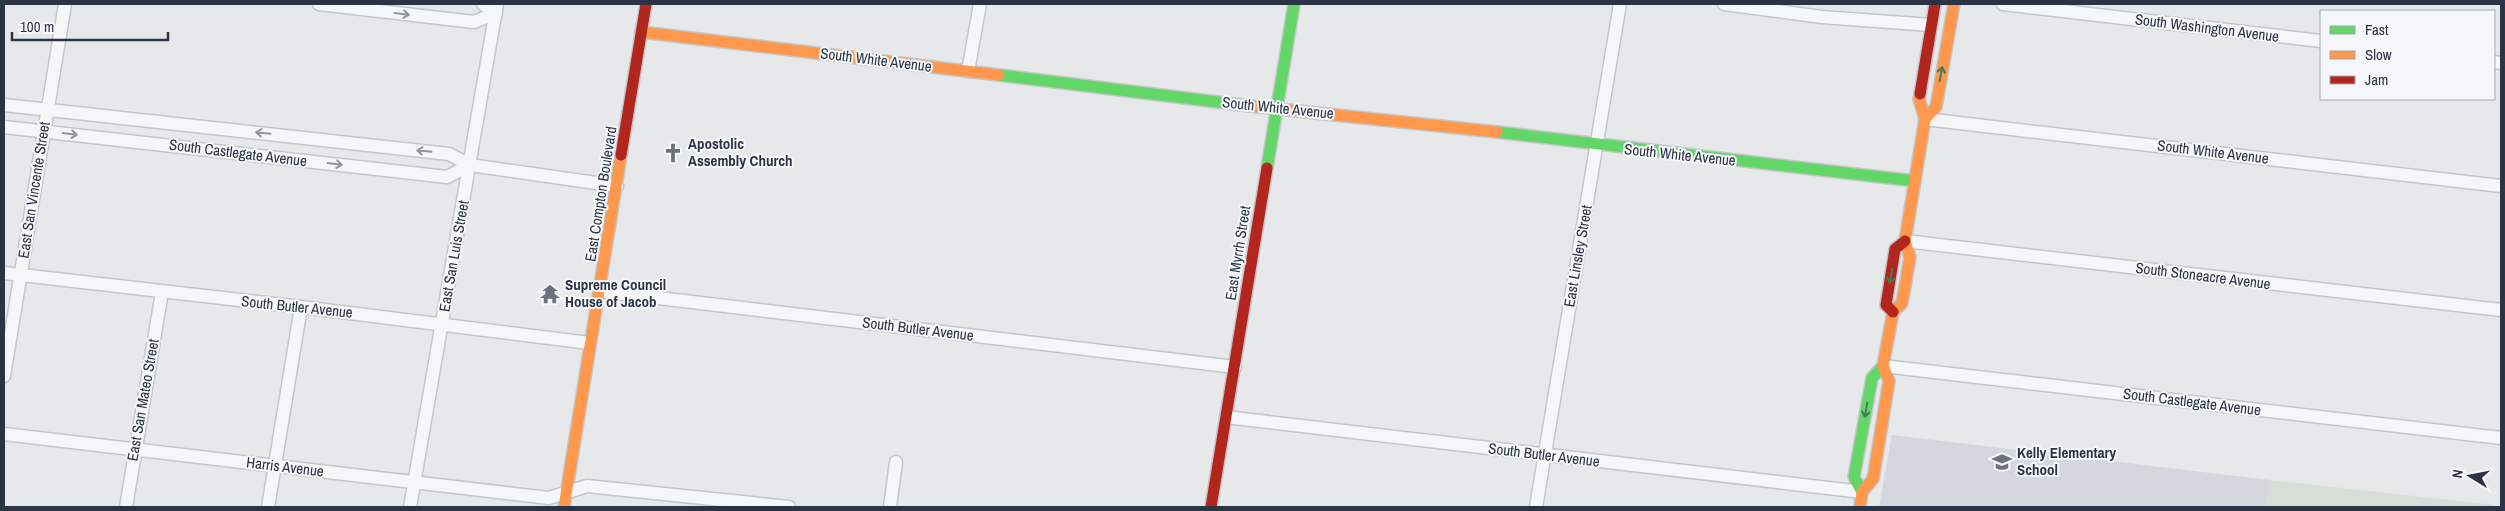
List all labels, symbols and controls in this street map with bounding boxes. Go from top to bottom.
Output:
street label: South Washington Avenue [2134,8,2280,47]
one-way arrow [394,9,410,19]
scale bar [12,10,169,42]
legend [2320,10,2495,100]
text: 100 m [20,16,54,37]
text: Fast [2365,19,2389,40]
street label: South White Avenue [819,42,933,77]
text: Slow [2365,44,2392,65]
one-way arrow [1937,67,1947,83]
text: Jam [2365,69,2388,90]
street label: South White Avenue [1221,91,1335,124]
street label: East San Vincente Street [12,120,55,260]
street label: East Compton Boulevard [579,125,622,263]
one-way arrow [255,128,271,138]
one-way arrow [61,129,77,139]
place label: Apostolic Assembly Church [688,133,793,171]
street label: South Castlegate Avenue [168,134,308,171]
street label: South White Avenue [2156,134,2270,169]
street label: South White Avenue [1623,138,1737,171]
church icon: Apostolic Assembly Church [662,142,684,164]
one-way arrow [417,146,433,156]
one-way arrow [327,159,343,169]
street label: East San Luis Street [433,198,474,313]
street label: East Myrrh Street [1220,203,1255,302]
street label: East Linsley Street [1558,203,1597,309]
street label: South Stoneacre Avenue [2134,257,2272,294]
one-way arrow [1885,267,1895,283]
place label: Supreme Council House of Jacob [565,274,666,312]
temple icon: Supreme Council House of Jacob [539,283,561,305]
street label: South Butler Avenue [240,290,354,323]
street label: South Butler Avenue [861,311,975,346]
street label: East San Mateo Street [121,337,164,463]
street label: South Castlegate Avenue [2122,383,2262,420]
one-way arrow [1861,401,1871,417]
street label: South Butler Avenue [1487,437,1601,472]
place label: Kelly Elementary School [2017,442,2116,480]
street label: Harris Avenue [245,451,325,482]
school or university icon: Kelly Elementary School [1991,451,2013,473]
north arrow [2445,451,2495,501]
text: N [2448,468,2467,479]

